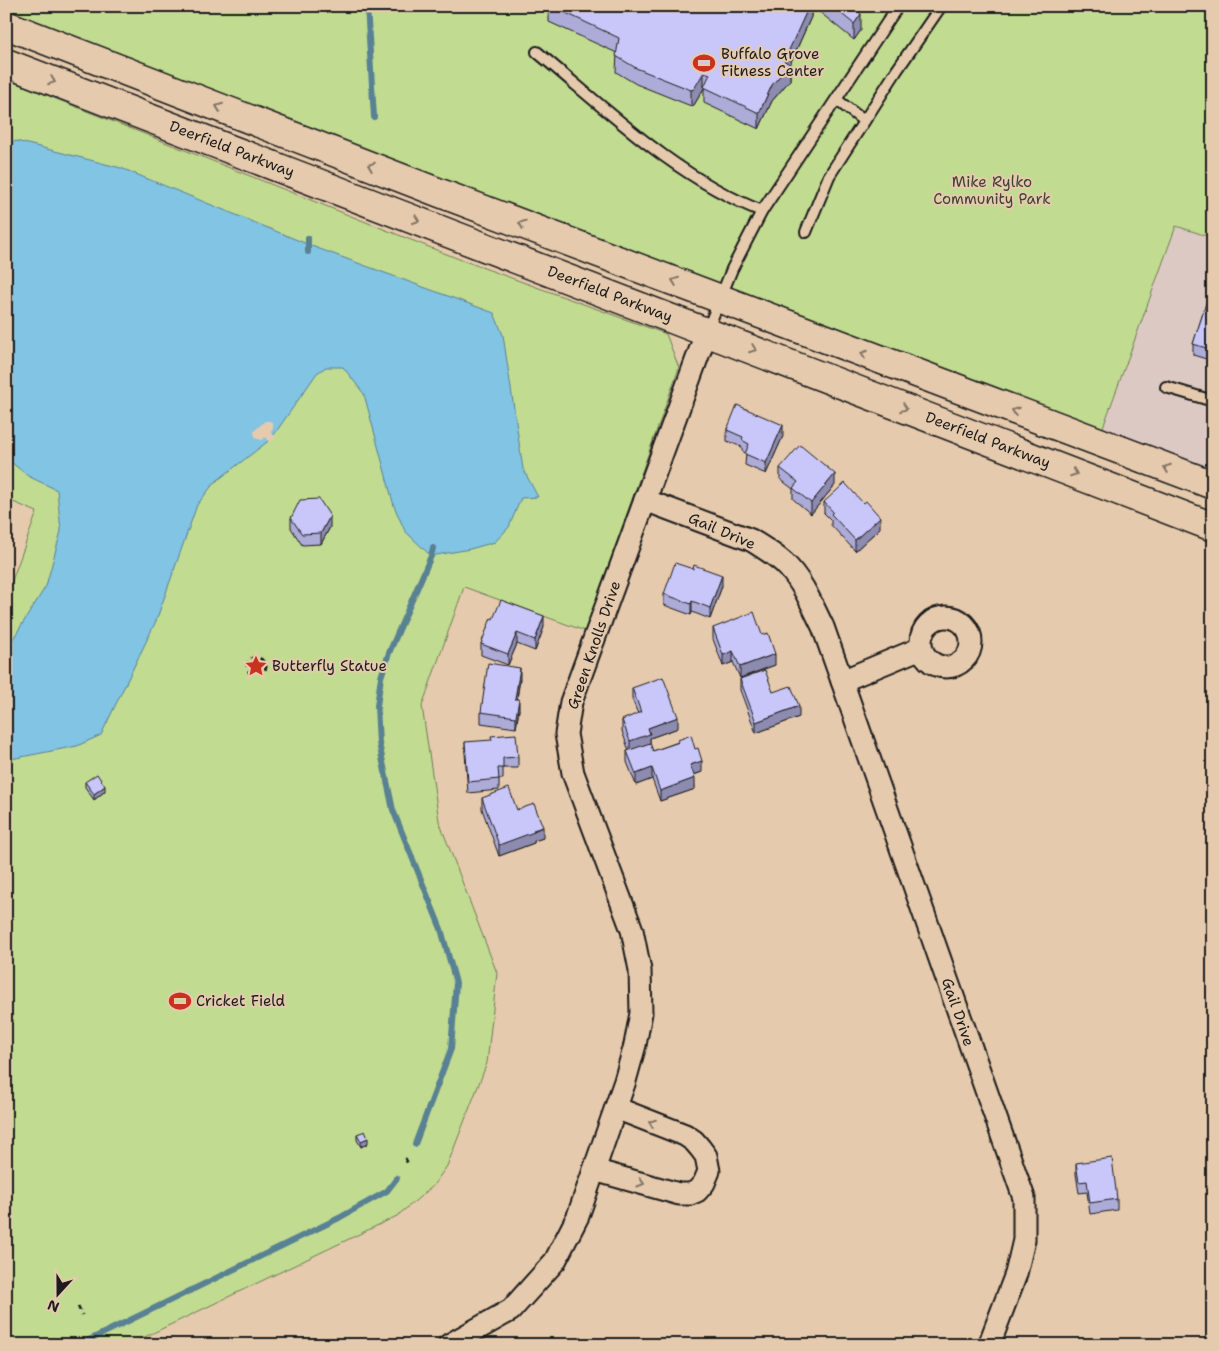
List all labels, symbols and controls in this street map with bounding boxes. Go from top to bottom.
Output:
place label: Buffalo Grove Fitness Center [721,44,824,81]
sports icon: Buffalo Grove Fitness Center [691,50,717,76]
one-way arrow [47,74,56,85]
one-way arrow [216,103,224,113]
street label: Deerfield Parkway [167,116,297,182]
one-way arrow [367,162,376,172]
park label: Mike Rylko Community Park [933,172,1051,209]
one-way arrow [411,213,420,224]
one-way arrow [519,220,527,230]
street label: Deerfield Parkway [545,261,675,327]
one-way arrow [671,277,679,287]
one-way arrow [748,343,757,353]
one-way arrow [860,349,869,360]
one-way arrow [900,402,908,412]
street label: Deerfield Parkway [923,407,1053,473]
one-way arrow [1011,407,1020,417]
one-way arrow [1163,464,1172,474]
one-way arrow [1069,467,1078,478]
street label: Gail Drive [685,508,759,554]
street label: Green Knolls Drive [563,578,625,712]
place icon: Butterfly Statue [243,653,269,679]
place label: Butterfly Statue [272,656,387,676]
street label: Gail Drive [937,975,979,1049]
sports icon: Cricket Field [167,988,193,1014]
place label: Cricket Field [196,991,286,1011]
one-way arrow [648,1119,657,1129]
one-way arrow [636,1178,644,1188]
north arrow [32,1268,82,1318]
text: N [45,1296,62,1317]

